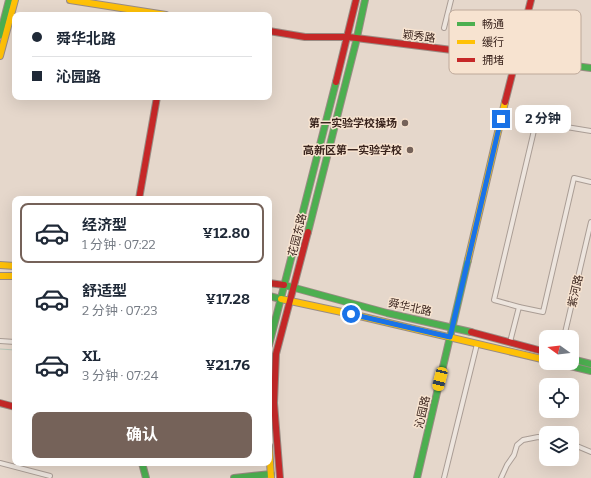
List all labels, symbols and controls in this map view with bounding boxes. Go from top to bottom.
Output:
legend [449,10,581,74]
text: 畅通 [482,18,504,31]
street label: 颖秀路 [402,28,436,45]
text: 舜华北路 [56,30,116,48]
text: 缓行 [482,36,504,49]
text: 拥堵 [482,54,504,67]
text: 沁园路 [56,68,101,86]
callout: 2 分钟 [515,105,571,133]
route end [492,110,510,128]
text: 2 分钟 [525,111,561,126]
place label: 第一实验学校操场 [309,117,397,130]
marker: 第一实验学校操场 [400,118,410,128]
place label: 高新区第一实验学校 [303,144,402,157]
marker: 高新区第一实验学校 [405,145,415,155]
street label: 花园东路 [286,212,309,258]
icon: car [34,215,70,251]
text: 经济型 [82,216,127,234]
text: ¥12.80 [203,224,250,242]
text: 1 分钟 · 07:22 [82,237,156,252]
street label: 紫河路 [565,274,586,309]
icon: car [34,281,70,317]
text: 舒适型 [82,282,127,300]
text: ¥17.28 [206,290,250,308]
street label: 舜华北路 [387,297,433,318]
text: 2 分钟 · 07:23 [82,303,158,318]
route start [342,305,360,323]
north arrow [539,330,579,370]
map controls [539,330,579,466]
icon: car [34,347,70,383]
text: XL [82,347,101,365]
text: ¥21.76 [205,356,250,374]
car [431,366,449,392]
text: 3 分钟 · 07:24 [82,368,158,383]
button: locate [539,378,579,418]
street label: 沁园路 [412,395,433,430]
button: 确认 [32,412,252,458]
button: layers [539,426,579,466]

